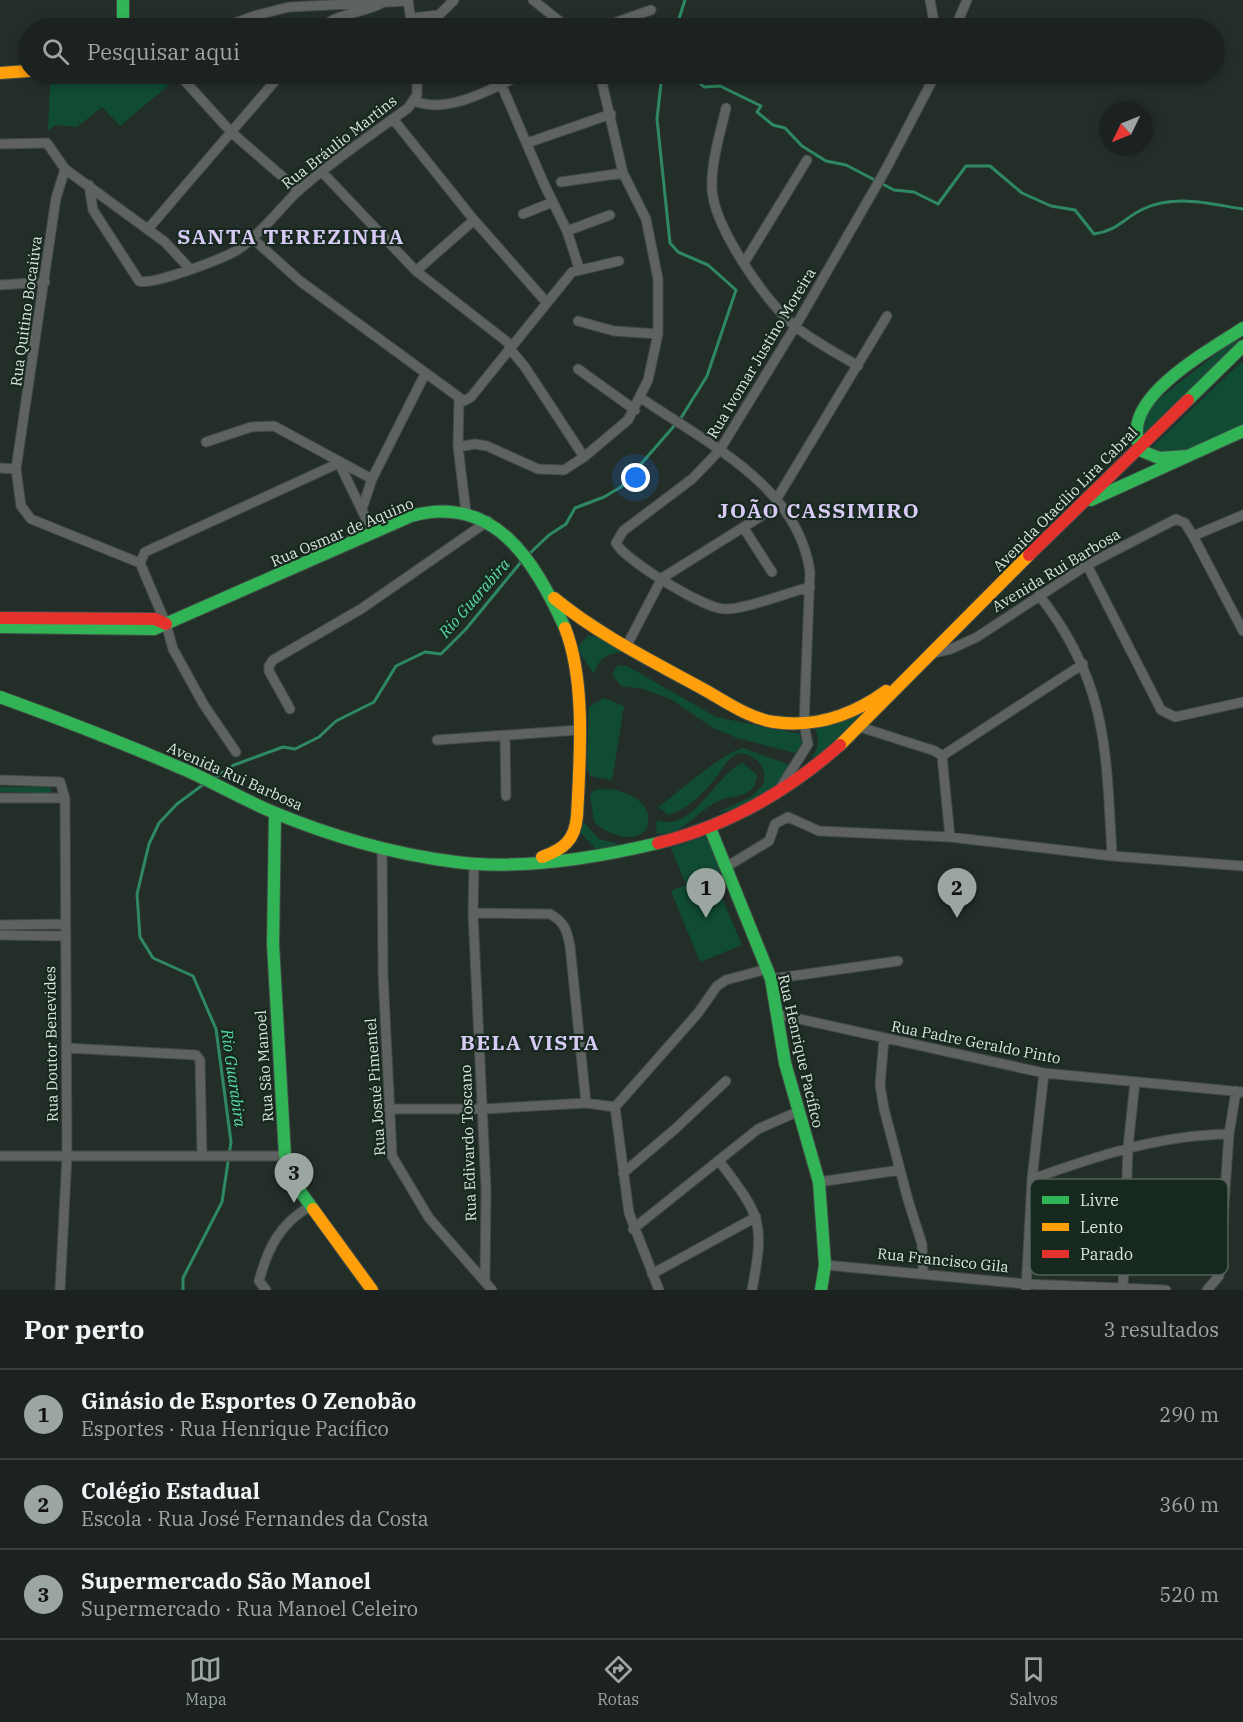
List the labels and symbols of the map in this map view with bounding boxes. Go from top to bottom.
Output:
street label: Rua Bráulio Martins [278,91,400,193]
north arrow [1099,102,1153,156]
district label: SANTA TEREZINHA [177,222,405,250]
street label: Rua Quitino Bocaiúva [6,235,46,387]
street label: Rua Ivomar Justino Moreira [702,264,820,442]
street label: Avenida Otacílio Lira Cabral [989,423,1141,575]
your location [621,463,650,492]
street label: Rua Osmar de Aquino [268,493,416,571]
district label: JOÃO CASSIMIRO [718,496,920,524]
street label: Avenida Rui Barbosa [988,524,1124,616]
water label: Rio Guarabira [433,554,514,642]
street label: Avenida Rui Barbosa [164,738,306,814]
pin: 1 [686,868,726,918]
pin: 2 [938,868,976,918]
street label: Rua Doutor Benevides [40,966,62,1122]
street label: Rua Henrique Pacífico [774,972,828,1130]
street label: Rua São Manoel [251,1010,277,1122]
street label: Rua Padre Geraldo Pinto [890,1016,1062,1068]
street label: Rua Josué Pimentel [361,1017,389,1157]
water label: Rio Guarabira [217,1027,251,1128]
district label: BELA VISTA [460,1028,600,1056]
street label: Rua Edivardo Toscano [456,1064,480,1222]
pin: 3 [274,1154,314,1203]
legend [1030,1179,1228,1275]
text: Livre [1080,1190,1119,1210]
text: Lento [1080,1217,1123,1237]
street label: Rua Francisco Gila [876,1244,1010,1276]
text: Parado [1080,1244,1133,1264]

